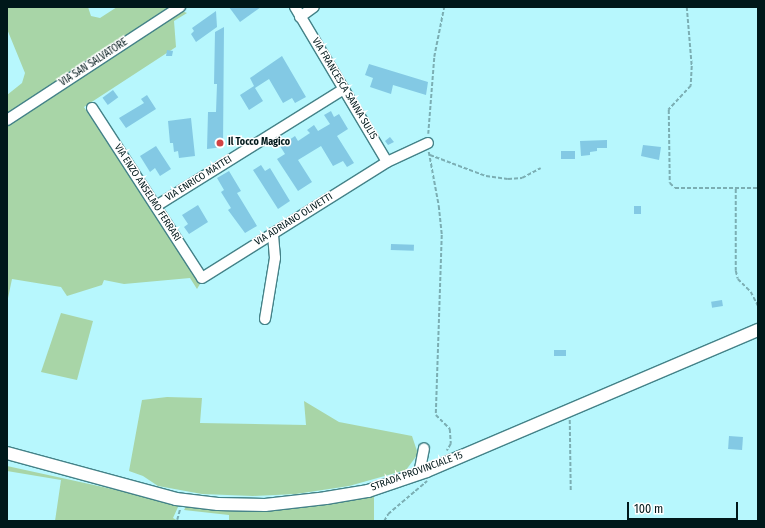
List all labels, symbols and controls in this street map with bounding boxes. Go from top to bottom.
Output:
street label: VIA FRANCESCA SANNA SULIS [309,36,379,142]
street label: VIA SAN SALVATORE [58,37,130,89]
place label: Il Tocco Magico [228,137,290,149]
marker: Il Tocco Magico [215,138,225,148]
street label: VIA ENZO ANSELMO FERRARI [111,142,183,244]
street label: VIA ENRICO MATTEI [164,154,234,204]
street label: VIA ADRIANO OLIVETTI [253,191,335,249]
street label: STRADA PROVINCIALE 15 [369,450,465,494]
scale bar [629,494,740,520]
text: 100 m [634,502,663,516]

